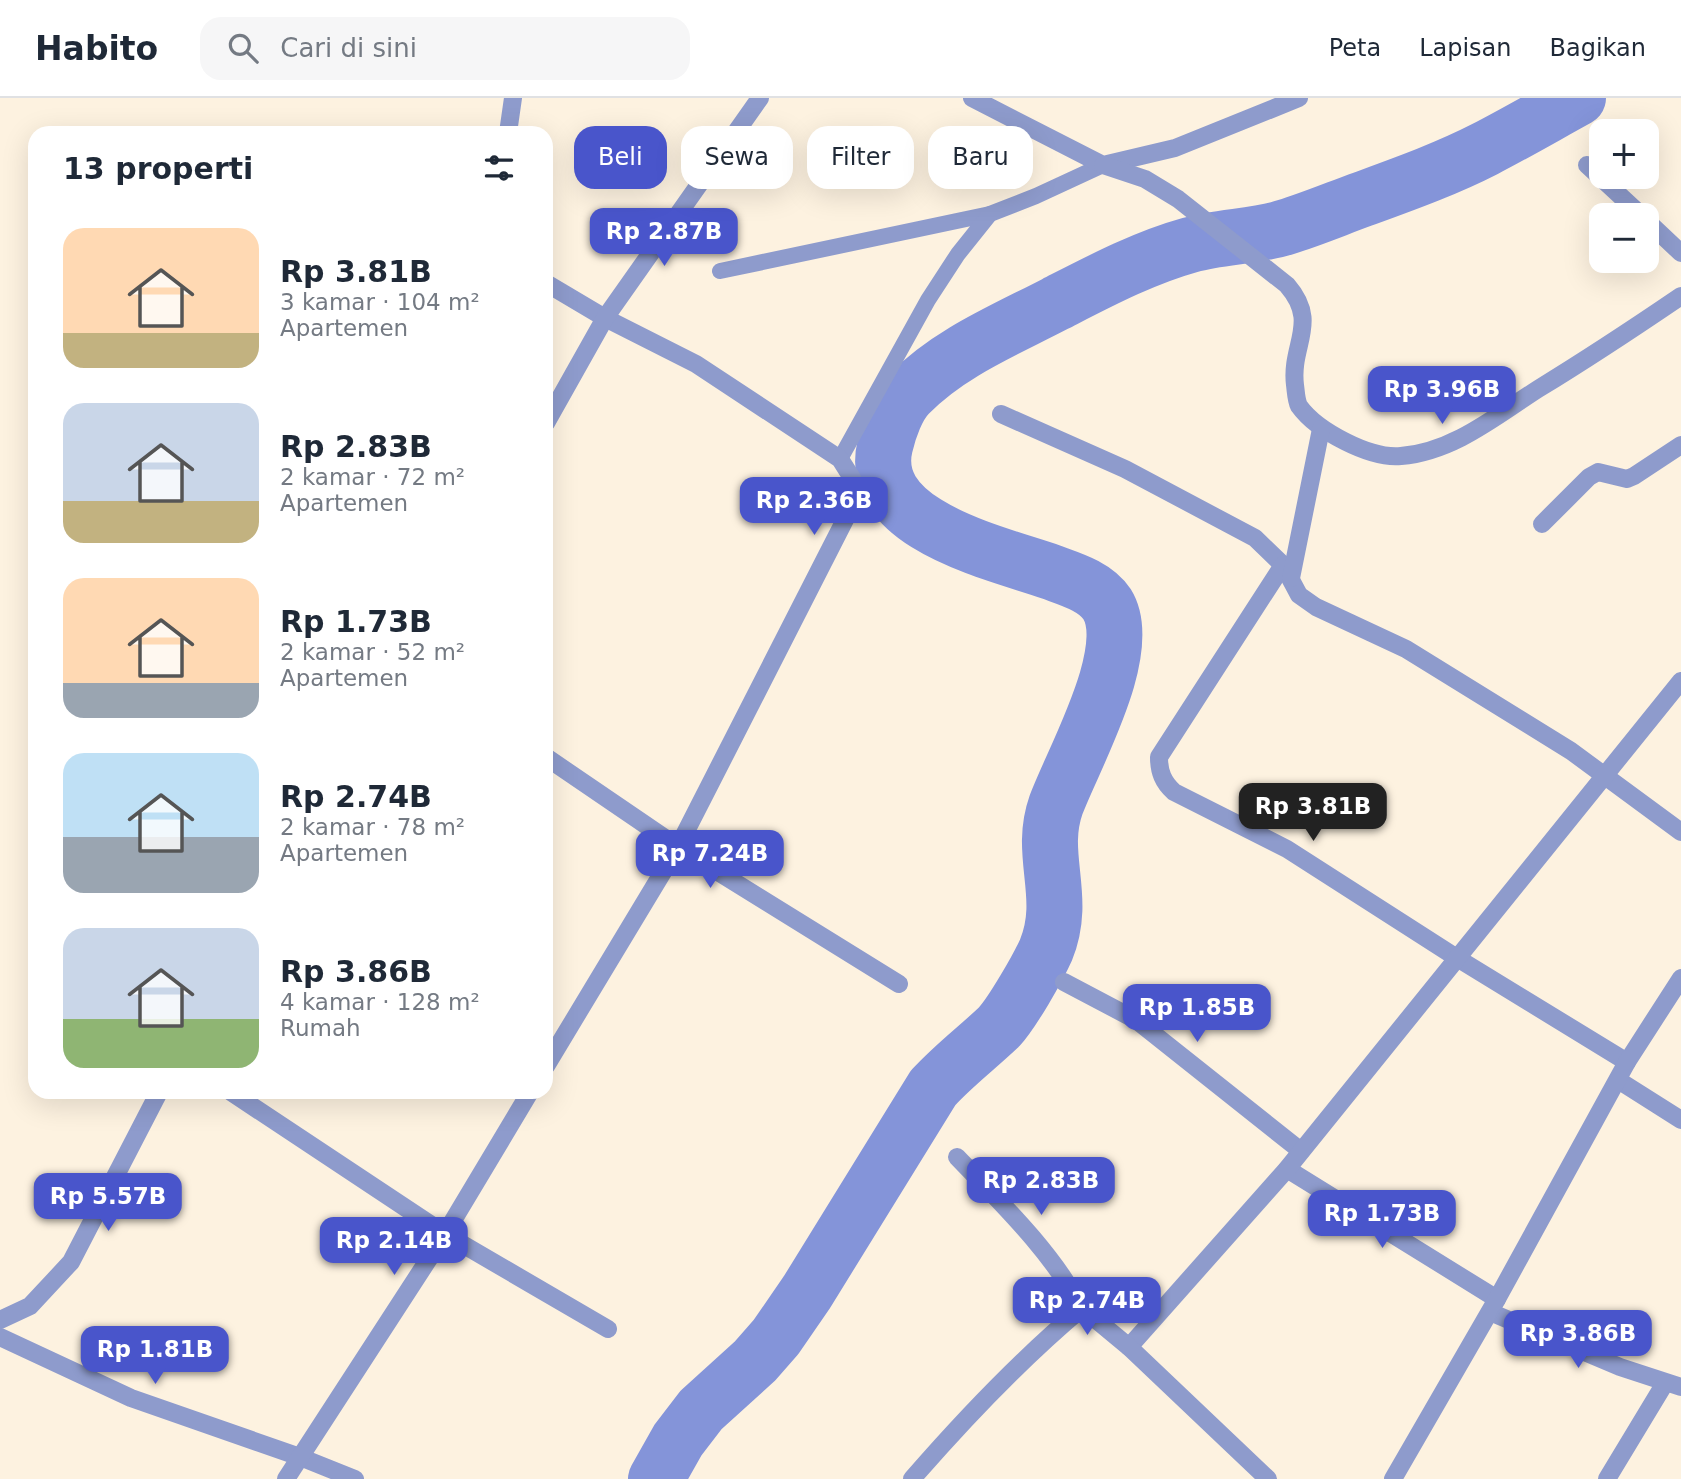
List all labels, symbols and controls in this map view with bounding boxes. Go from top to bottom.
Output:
search box [200,17,690,80]
text: Habito [35,29,158,68]
icon: search [224,29,262,67]
text: Cari di sini [280,33,417,63]
text: Peta [1329,34,1381,62]
text: Lapisan [1419,34,1512,62]
text: Bagikan [1550,34,1646,62]
map controls [1589,119,1659,273]
button: + [1589,119,1659,189]
chip: Beli [574,126,667,189]
chip: Sewa [681,126,793,189]
chip: Filter [807,126,914,189]
chip: Baru [928,126,1033,189]
icon: filters [480,149,518,187]
text: 13 properti [63,151,253,186]
button: − [1589,203,1659,273]
pin: Rp 2.87B [592,208,736,268]
text: Rp 2.87B [606,218,722,244]
text: Rp 3.81B [280,254,432,289]
icon: home [119,256,203,340]
text: 3 kamar · 104 m² [280,289,480,315]
text: Apartemen [280,315,408,341]
pin: Rp 3.96B [1370,366,1514,426]
text: Rp 3.96B [1384,376,1500,402]
text: Rp 2.83B [280,429,432,464]
icon: home [119,431,203,515]
text: 2 kamar · 72 m² [280,464,465,490]
pin: Rp 2.36B [742,478,886,537]
text: Rp 2.36B [756,487,872,513]
text: Apartemen [280,490,408,516]
text: Rp 1.73B [280,604,432,639]
icon: home [119,606,203,690]
text: 2 kamar · 52 m² [280,639,465,665]
text: Apartemen [280,665,408,691]
text: Rp 2.74B [280,779,432,814]
icon: home [119,781,203,865]
pin: Rp 3.81B [1241,784,1385,843]
text: Rp 3.81B [1255,793,1371,819]
text: 2 kamar · 78 m² [280,814,465,840]
pin: Rp 7.24B [638,830,782,890]
text: Apartemen [280,840,408,866]
text: Rp 7.24B [652,840,768,866]
text: Rp 3.86B [280,954,432,989]
icon: home [119,956,203,1040]
pin: Rp 1.85B [1125,984,1269,1044]
text: 4 kamar · 128 m² [280,989,480,1015]
text: Rp 1.85B [1139,994,1255,1020]
text: Rumah [280,1015,361,1041]
pin: Rp 2.83B [969,1158,1113,1217]
text: Rp 2.83B [983,1167,1099,1193]
pin: Rp 5.57B [36,1174,180,1233]
text: Rp 5.57B [50,1183,166,1209]
pin: Rp 1.73B [1310,1190,1454,1250]
text: Rp 1.73B [1324,1200,1440,1226]
pin: Rp 2.14B [322,1218,466,1277]
text: Rp 2.14B [336,1227,452,1253]
pin: Rp 2.74B [1015,1278,1159,1337]
text: Rp 2.74B [1029,1287,1145,1313]
pin: Rp 3.86B [1506,1310,1650,1370]
text: Rp 3.86B [1520,1320,1636,1346]
pin: Rp 1.81B [83,1326,227,1386]
text: Rp 1.81B [97,1336,213,1362]

